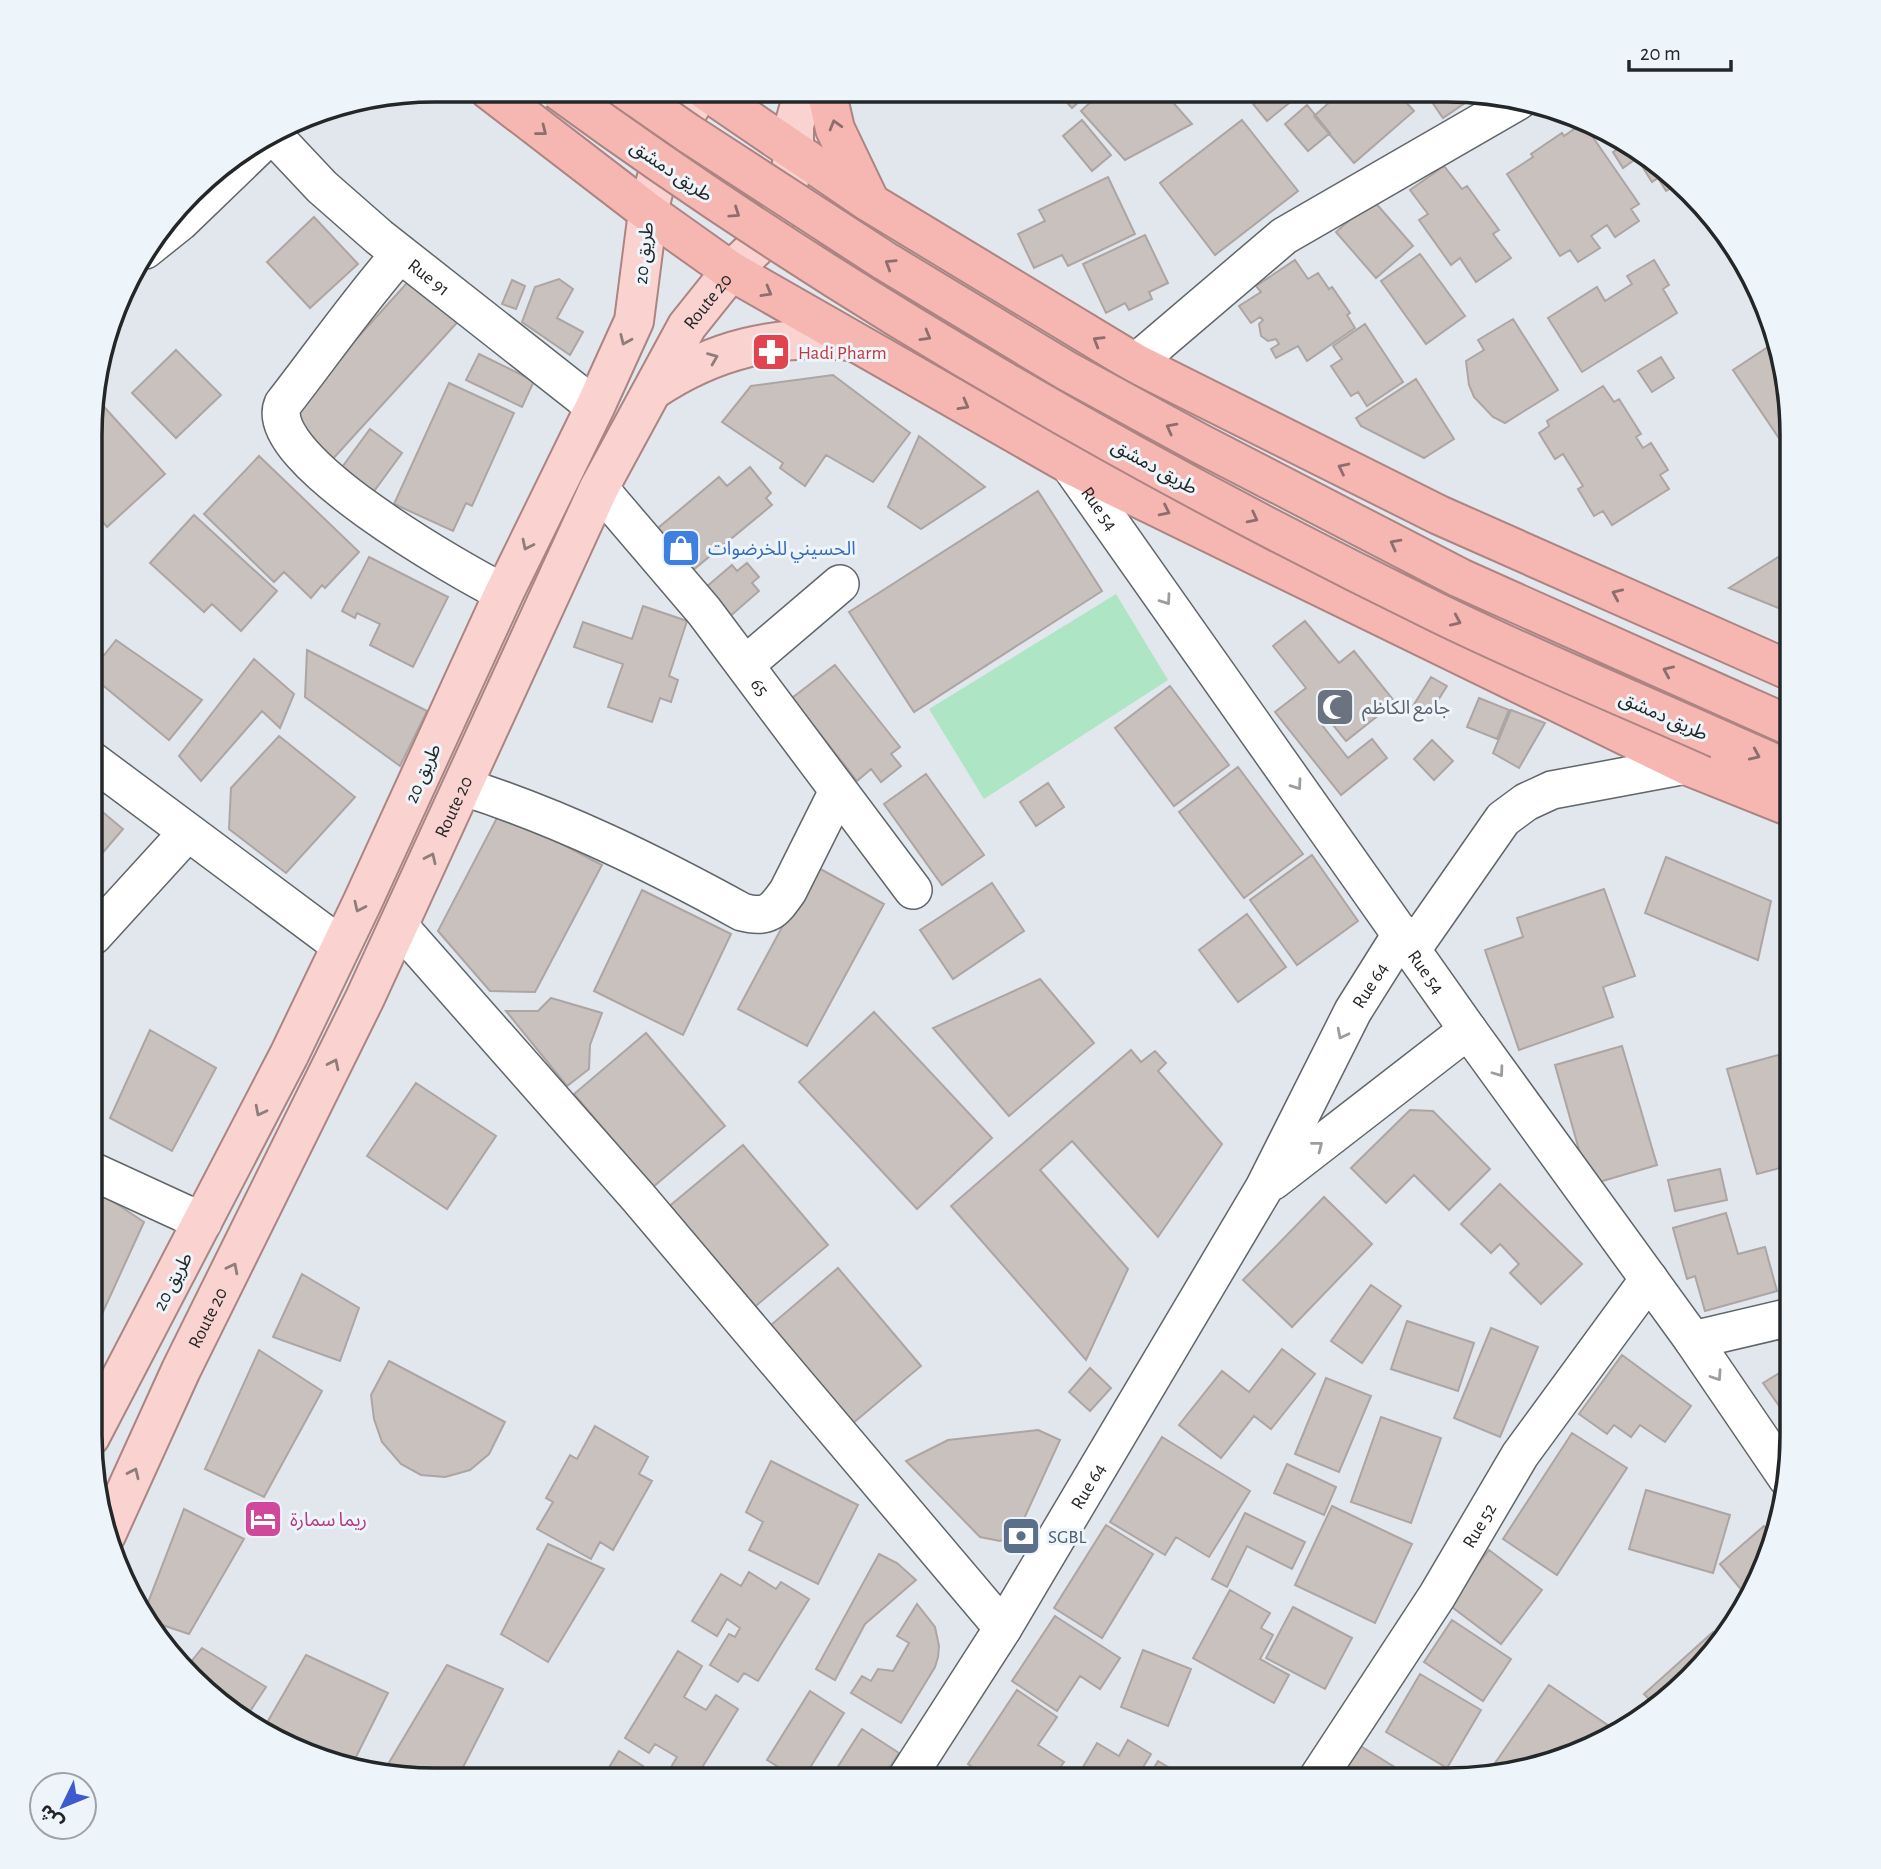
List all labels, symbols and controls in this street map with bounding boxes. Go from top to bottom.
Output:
scale bar [1629,28,1730,72]
text: 20 m [1640,43,1681,64]
one-way arrow [828,119,843,131]
one-way arrow [535,122,547,135]
street label: طريق دمشق [626,137,716,206]
one-way arrow [727,205,740,217]
street label: طريق 20 [632,221,658,285]
street label: Rue 91 [404,256,453,300]
one-way arrow [885,260,898,273]
street label: Route 20 [680,270,736,333]
one-way arrow [759,284,772,297]
one-way arrow [919,328,931,341]
pharmacy icon: Hadi Pharm [750,331,792,373]
one-way arrow [619,333,633,345]
one-way arrow [1092,337,1105,350]
place label: Hadi Pharm [798,344,887,363]
one-way arrow [706,352,718,366]
one-way arrow [957,397,970,410]
one-way arrow [1166,423,1179,436]
street label: طريق دمشق [1108,436,1200,499]
one-way arrow [1338,463,1350,477]
street label: Rue 54 [1077,484,1121,534]
one-way arrow [1158,503,1170,517]
one-way arrow [1246,510,1258,524]
shop icon: الحسيني للخرضوات [660,527,702,569]
one-way arrow [521,538,535,550]
one-way arrow [1390,539,1402,552]
place label: الحسيني للخرضوات [708,540,856,563]
one-way arrow [1612,588,1624,602]
one-way arrow [1158,592,1170,605]
one-way arrow [1449,613,1461,627]
one-way arrow [1663,665,1675,679]
street label: 65 [747,675,772,700]
mosque icon: جامع الكاظم [1314,686,1356,728]
street label: طريق دمشق [1616,688,1711,745]
place label: جامع الكاظم [1362,699,1450,722]
street label: طريق 20 [402,741,446,807]
one-way arrow [1748,747,1760,761]
street label: Route 20 [432,773,477,841]
one-way arrow [1289,777,1301,790]
one-way arrow [423,853,437,865]
one-way arrow [354,900,368,912]
street label: Rue 54 [1404,947,1447,998]
street label: Rue 64 [1349,960,1392,1012]
one-way arrow [1336,1027,1350,1039]
one-way arrow [325,1059,339,1071]
one-way arrow [1490,1064,1503,1077]
one-way arrow [254,1104,268,1117]
one-way arrow [1310,1141,1323,1154]
street label: طريق 20 [150,1249,197,1314]
one-way arrow [224,1263,238,1275]
street label: Route 20 [185,1285,231,1351]
one-way arrow [1709,1368,1721,1381]
street label: Rue 64 [1068,1460,1110,1513]
one-way arrow [126,1468,140,1480]
hotel icon: ريما سمارة [242,1498,284,1540]
street label: Rue 52 [1460,1500,1501,1552]
place label: ريما سمارة [290,1511,367,1531]
bank icon: SGBL [1000,1515,1042,1557]
place label: SGBL [1048,1528,1087,1547]
north arrow [28,1771,98,1841]
text: ش [36,1801,67,1833]

